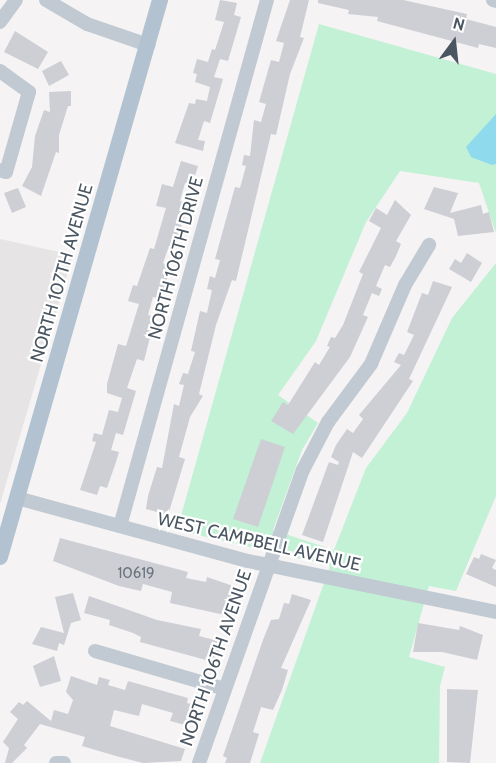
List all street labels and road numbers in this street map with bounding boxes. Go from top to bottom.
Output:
street label: NORTH 106TH DRIVE [144,174,208,342]
street label: NORTH 107TH AVENUE [26,181,98,365]
street label: WEST CAMPBELL AVENUE [155,508,363,576]
street label: NORTH 106TH AVENUE [176,567,256,749]

